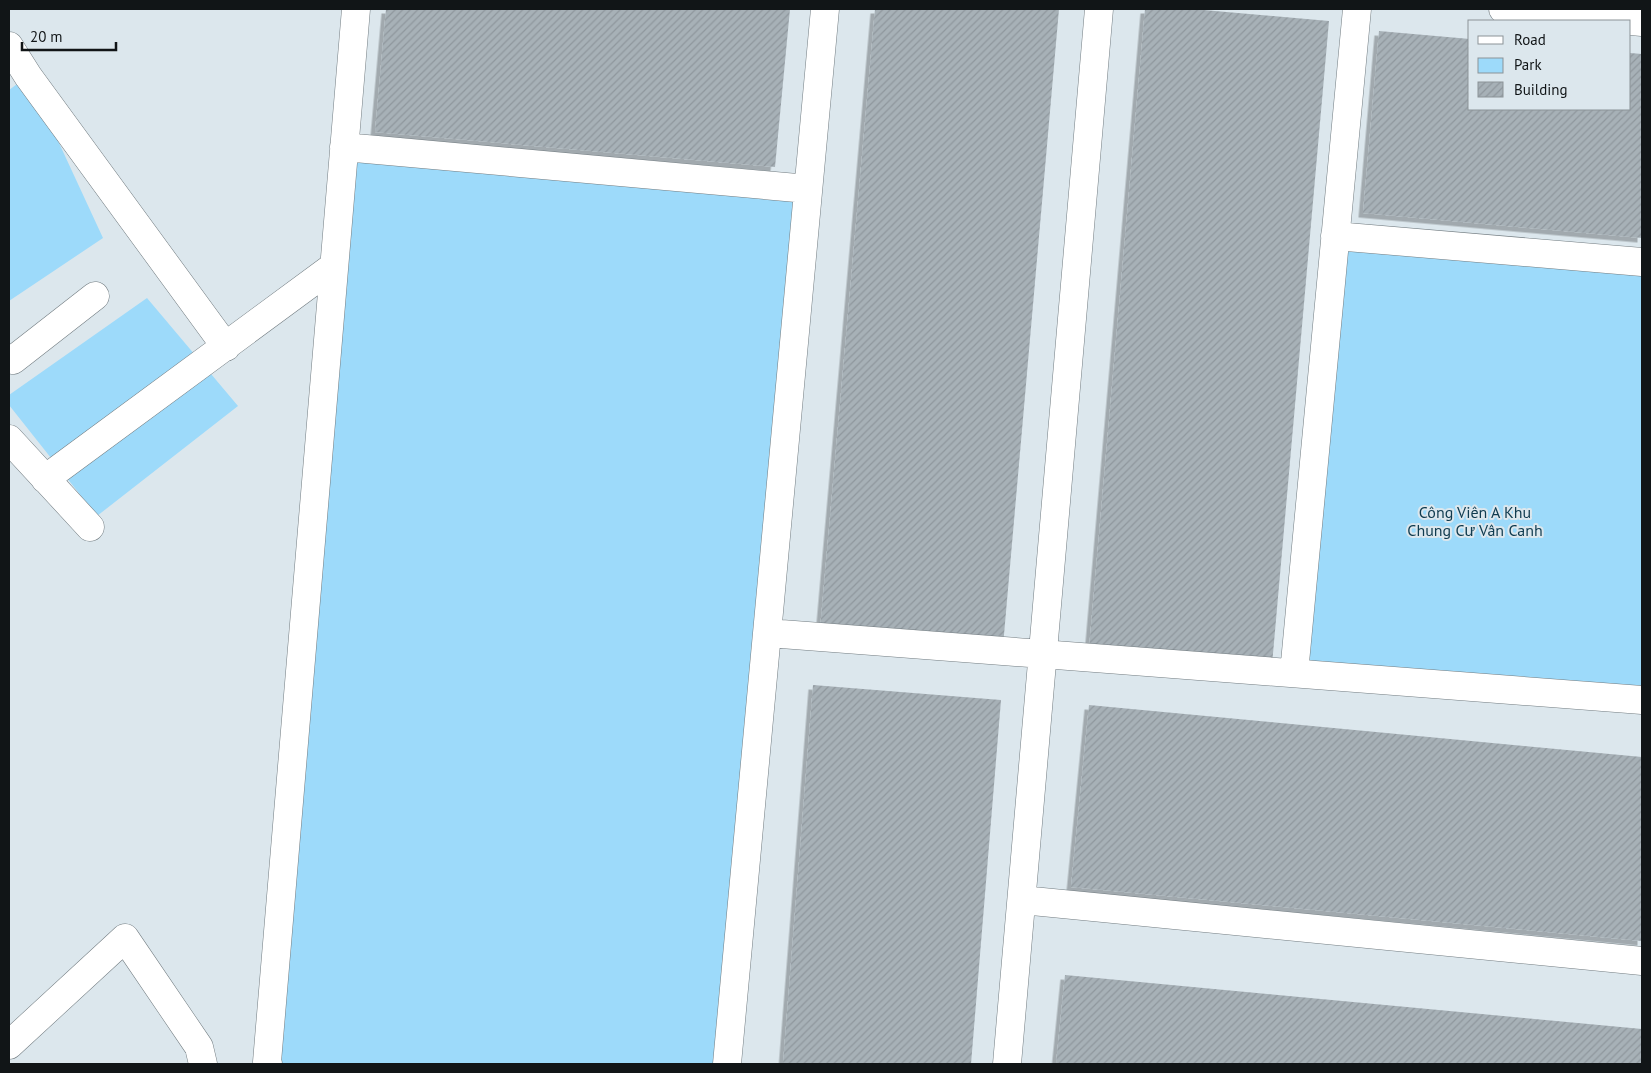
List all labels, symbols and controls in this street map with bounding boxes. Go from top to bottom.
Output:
scale bar [22,20,116,52]
legend [1468,20,1631,110]
text: 20 m [30,27,63,46]
text: Road [1514,30,1546,49]
text: Park [1514,55,1542,74]
text: Building [1514,80,1568,99]
park label: Công Viên A Khu Chung Cư Vân Canh [1407,502,1543,540]

